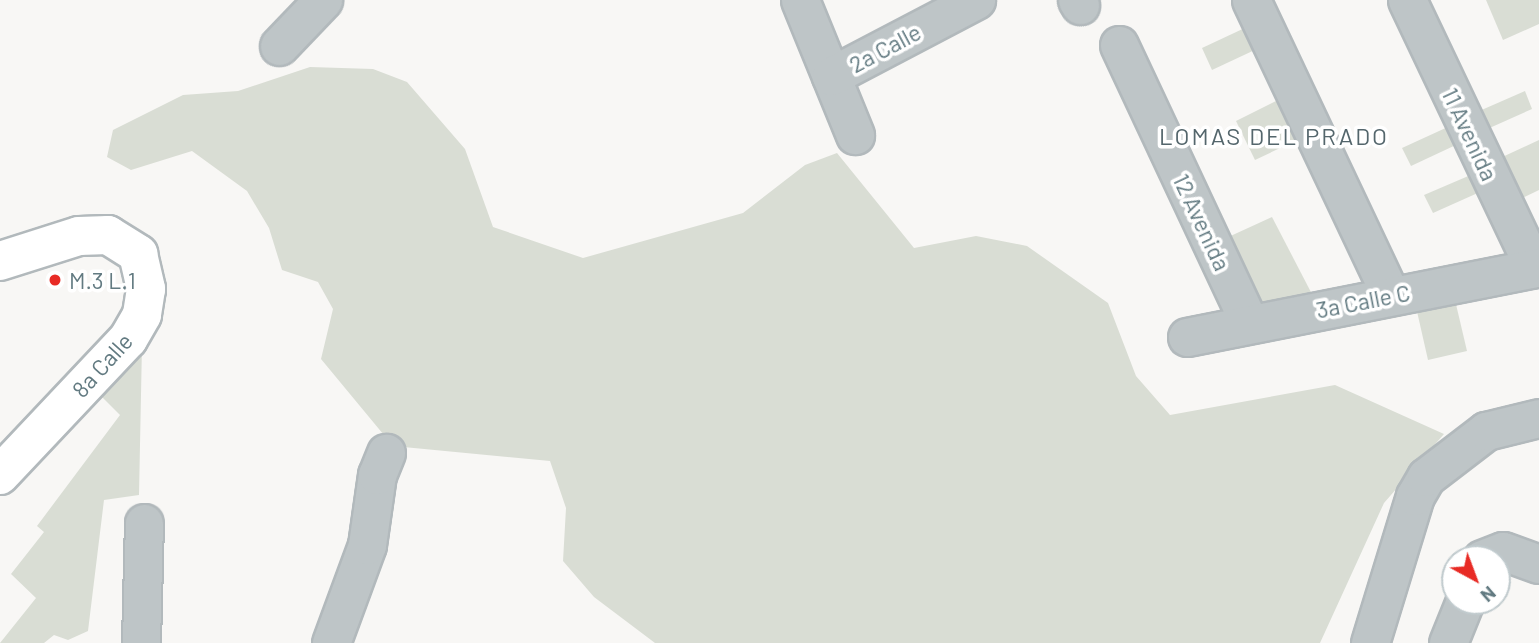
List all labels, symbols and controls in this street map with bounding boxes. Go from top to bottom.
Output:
street label: 2a Calle [844,18,926,78]
street label: 11 Avenida [1436,83,1504,185]
district label: LOMAS DEL PRADO [1161,122,1387,150]
street label: 12 Avenida [1168,169,1236,275]
place label: M.3 L.1 [69,266,136,294]
marker: M.3 L.1 [47,272,63,288]
street label: 3a Calle C [1314,278,1412,324]
street label: 8a Calle [66,327,138,403]
north arrow [1441,545,1511,615]
text: N [1476,582,1501,608]

